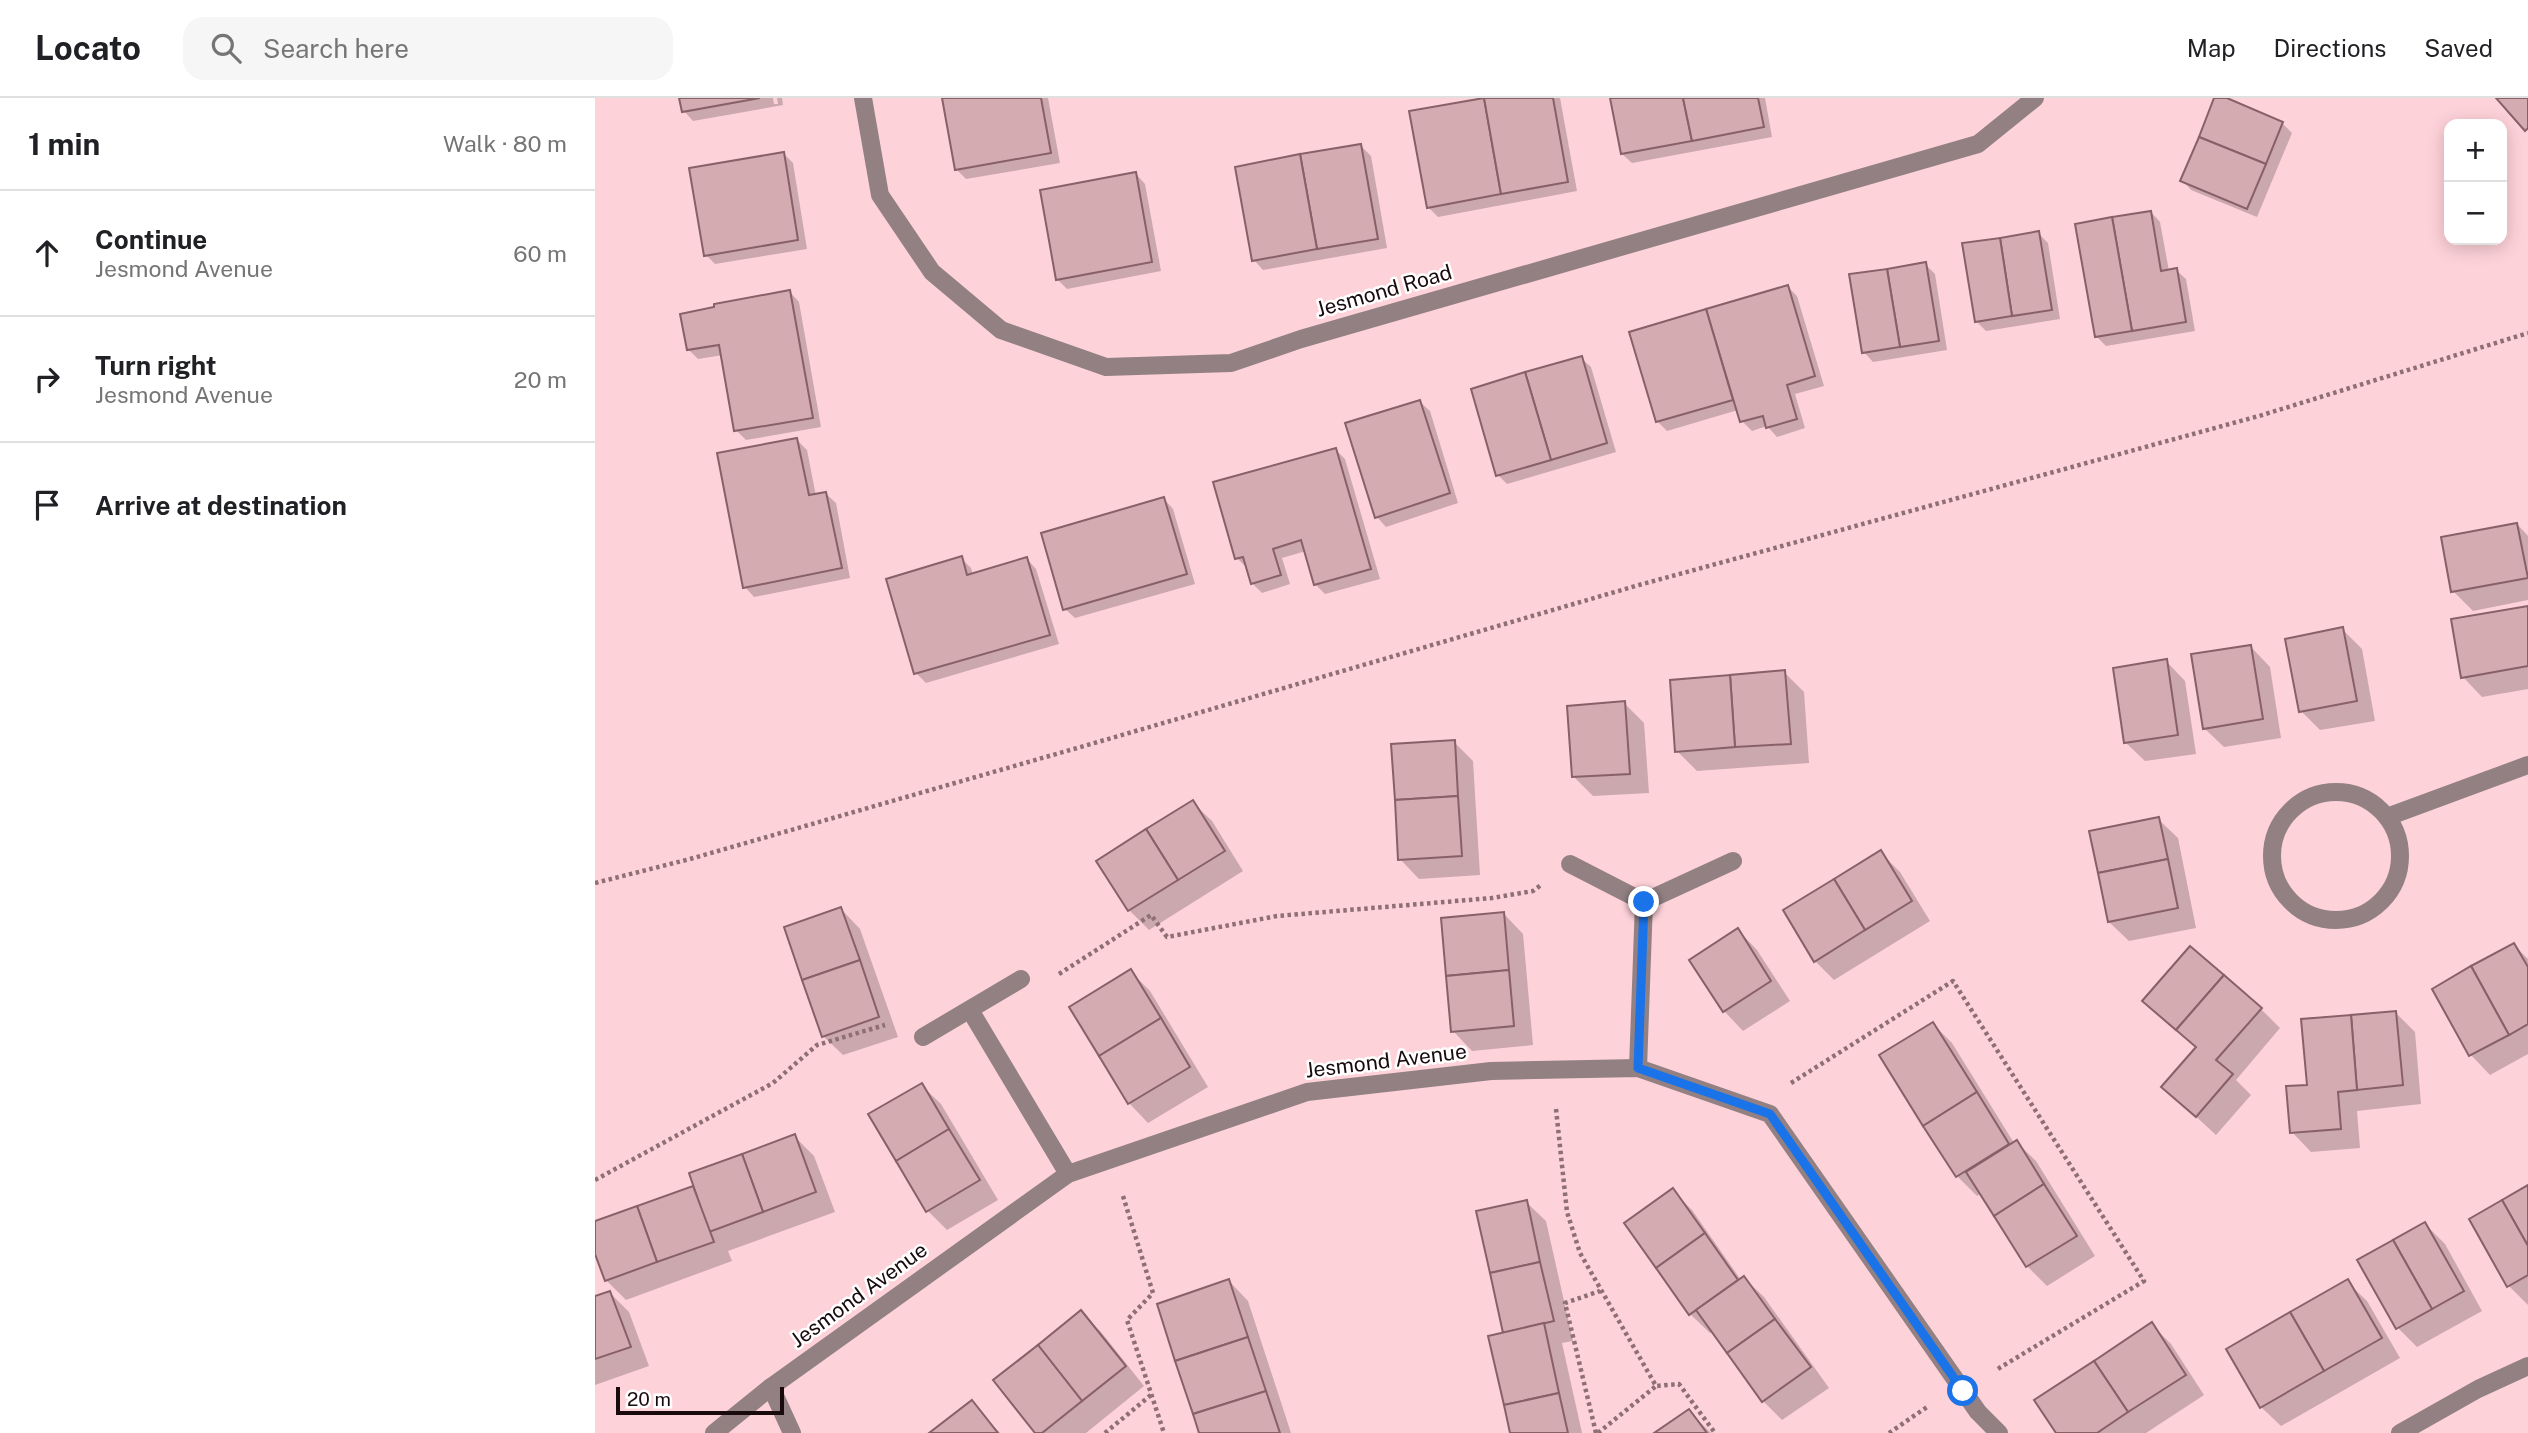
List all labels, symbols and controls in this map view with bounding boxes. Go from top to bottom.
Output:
search box [183,17,673,80]
text: Locato [35,29,141,67]
icon: search [207,29,245,67]
text: Search here [263,33,409,64]
text: Map [2187,34,2236,62]
text: Directions [2274,34,2386,62]
text: Saved [2424,34,2493,62]
map controls [2444,119,2507,245]
button: + [2444,119,2507,182]
text: 1 min [28,126,100,162]
text: Walk · 80 m [443,130,567,157]
button: − [2444,182,2507,245]
text: Continue [95,224,207,255]
icon: ahead [28,234,66,272]
text: 60 m [513,240,567,267]
text: Jesmond Avenue [95,255,273,282]
street label: Jesmond Road [1313,259,1455,322]
text: Turn right [95,350,217,381]
icon: right [28,360,66,398]
text: 20 m [514,366,567,393]
text: Jesmond Avenue [95,381,273,408]
icon: arrive [28,486,66,524]
text: Arrive at destination [95,490,347,521]
route end [1628,886,1659,917]
street label: Jesmond Avenue [1304,1038,1468,1083]
street label: Jesmond Avenue [786,1237,932,1352]
route start [1947,1375,1978,1406]
scale bar [616,1384,784,1416]
text: 20 m [627,1388,671,1410]

